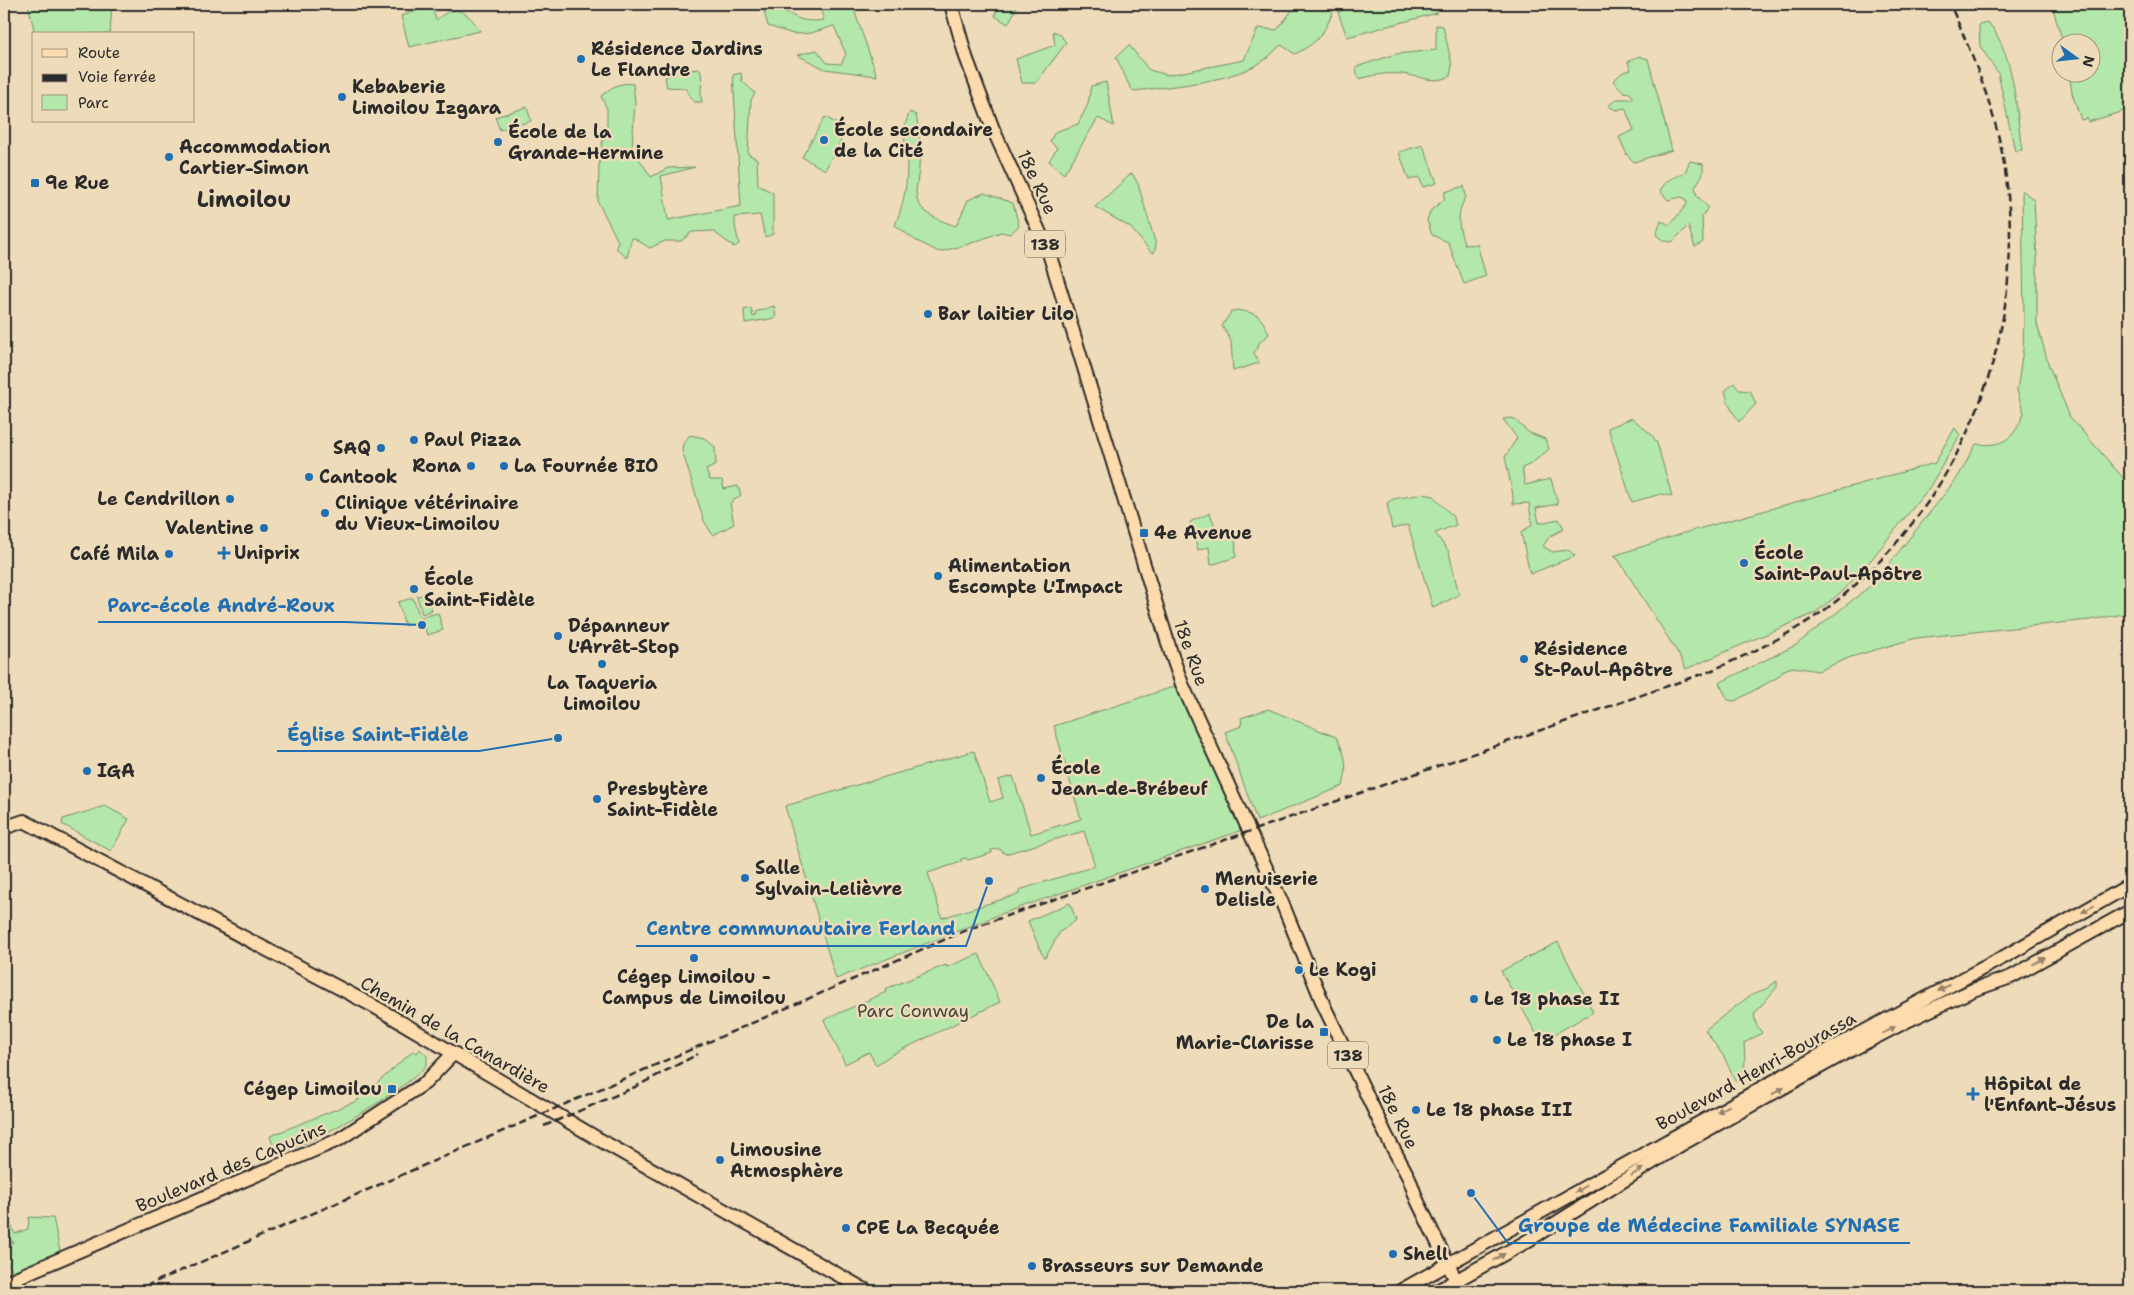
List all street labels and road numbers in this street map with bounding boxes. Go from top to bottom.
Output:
street label: 18e Rue [1012,146,1062,218]
road number: 138 [1025,230,1065,258]
street label: 18e Rue [1168,617,1214,689]
street label: Chemin de la Canardière [356,971,554,1099]
street label: Boulevard Henri-Bourassa [1652,1006,1860,1136]
road number: 138 [1328,1042,1368,1068]
street label: 18e Rue [1372,1081,1424,1153]
street label: Boulevard des Capucins [132,1116,330,1218]

